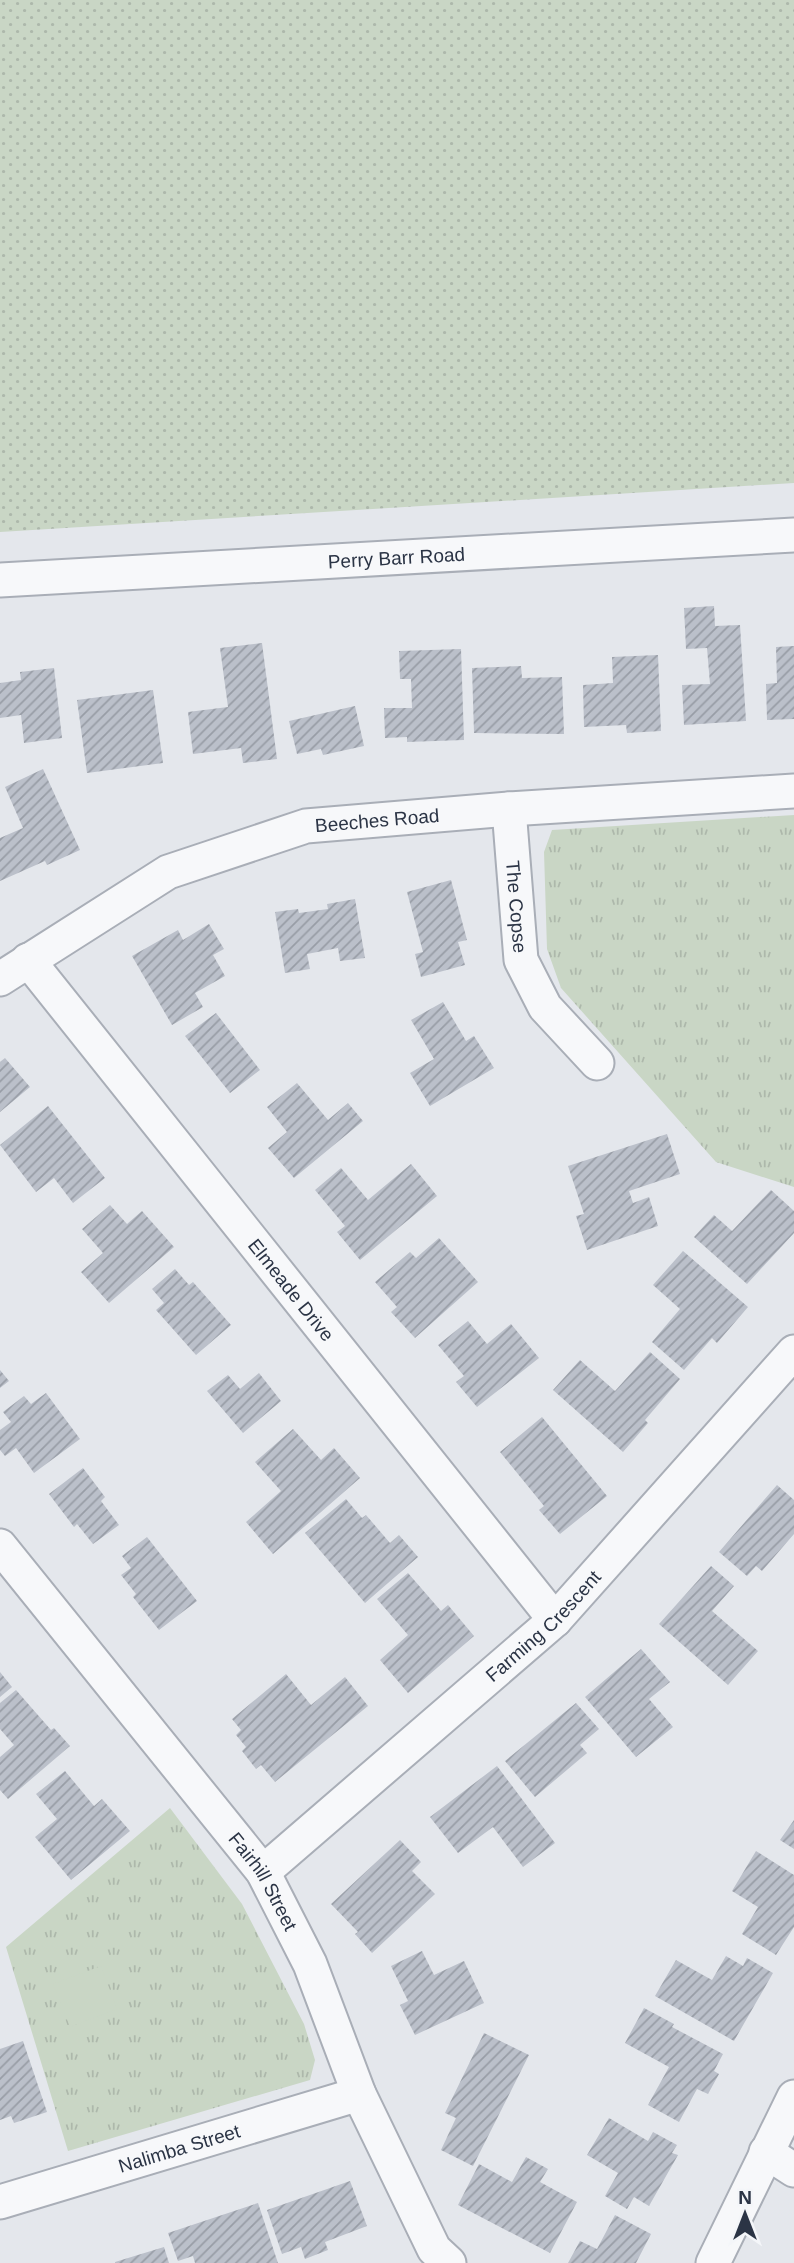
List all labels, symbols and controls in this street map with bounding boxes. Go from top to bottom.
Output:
street label: Perry Barr Road [327,544,466,572]
street label: Beeches Road [314,805,440,836]
street label: The Copse [502,860,530,954]
street label: Elmeade Drive [244,1235,338,1345]
street label: Farming Crescent [482,1566,606,1686]
street label: Fairhill Street [224,1828,301,1935]
street label: Nalimba Street [116,2120,243,2177]
north arrow [710,2179,780,2249]
text: N [738,2187,752,2208]

